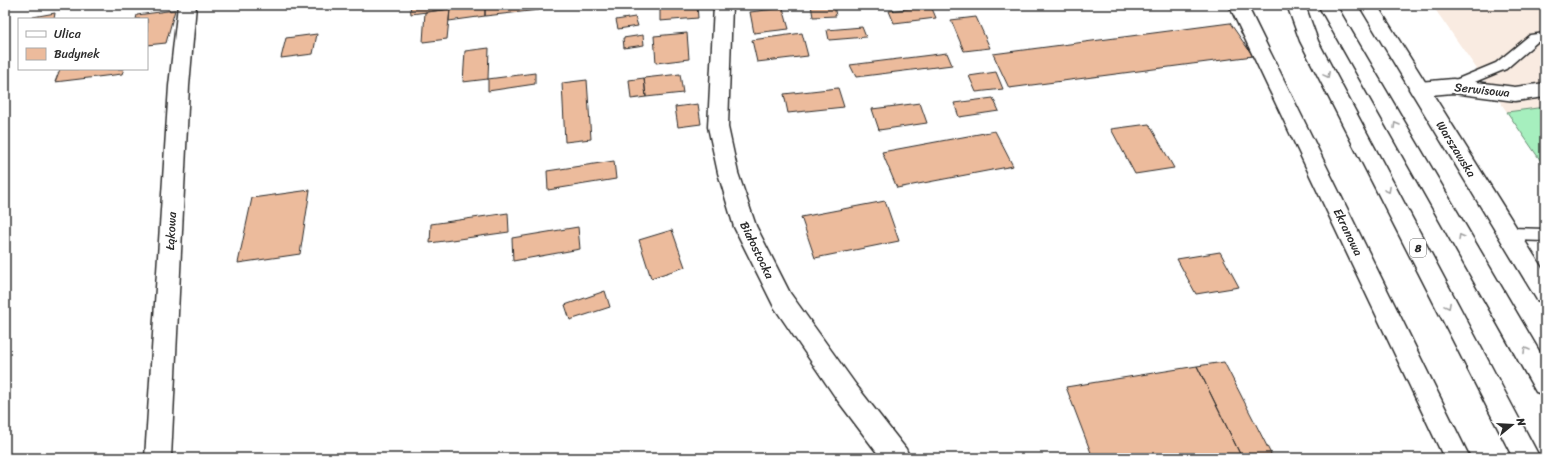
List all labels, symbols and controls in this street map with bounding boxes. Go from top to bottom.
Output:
legend [18,18,148,70]
text: Ulica [54,23,82,45]
text: Budynek [54,43,100,65]
one-way arrow [1323,71,1330,78]
street label: Serwisowa [1453,76,1511,104]
street label: Warszawska [1430,116,1482,182]
one-way arrow [1393,122,1400,129]
one-way arrow [1383,186,1390,194]
street label: Ekranowa [1327,204,1369,260]
street label: Łąkowa [159,210,183,251]
street label: Białostocka [734,217,781,284]
one-way arrow [1458,234,1465,241]
road number: 8 [1410,239,1426,257]
one-way arrow [1443,301,1450,309]
one-way arrow [1523,347,1530,354]
north arrow [1492,405,1532,445]
text: N [1511,415,1531,429]

